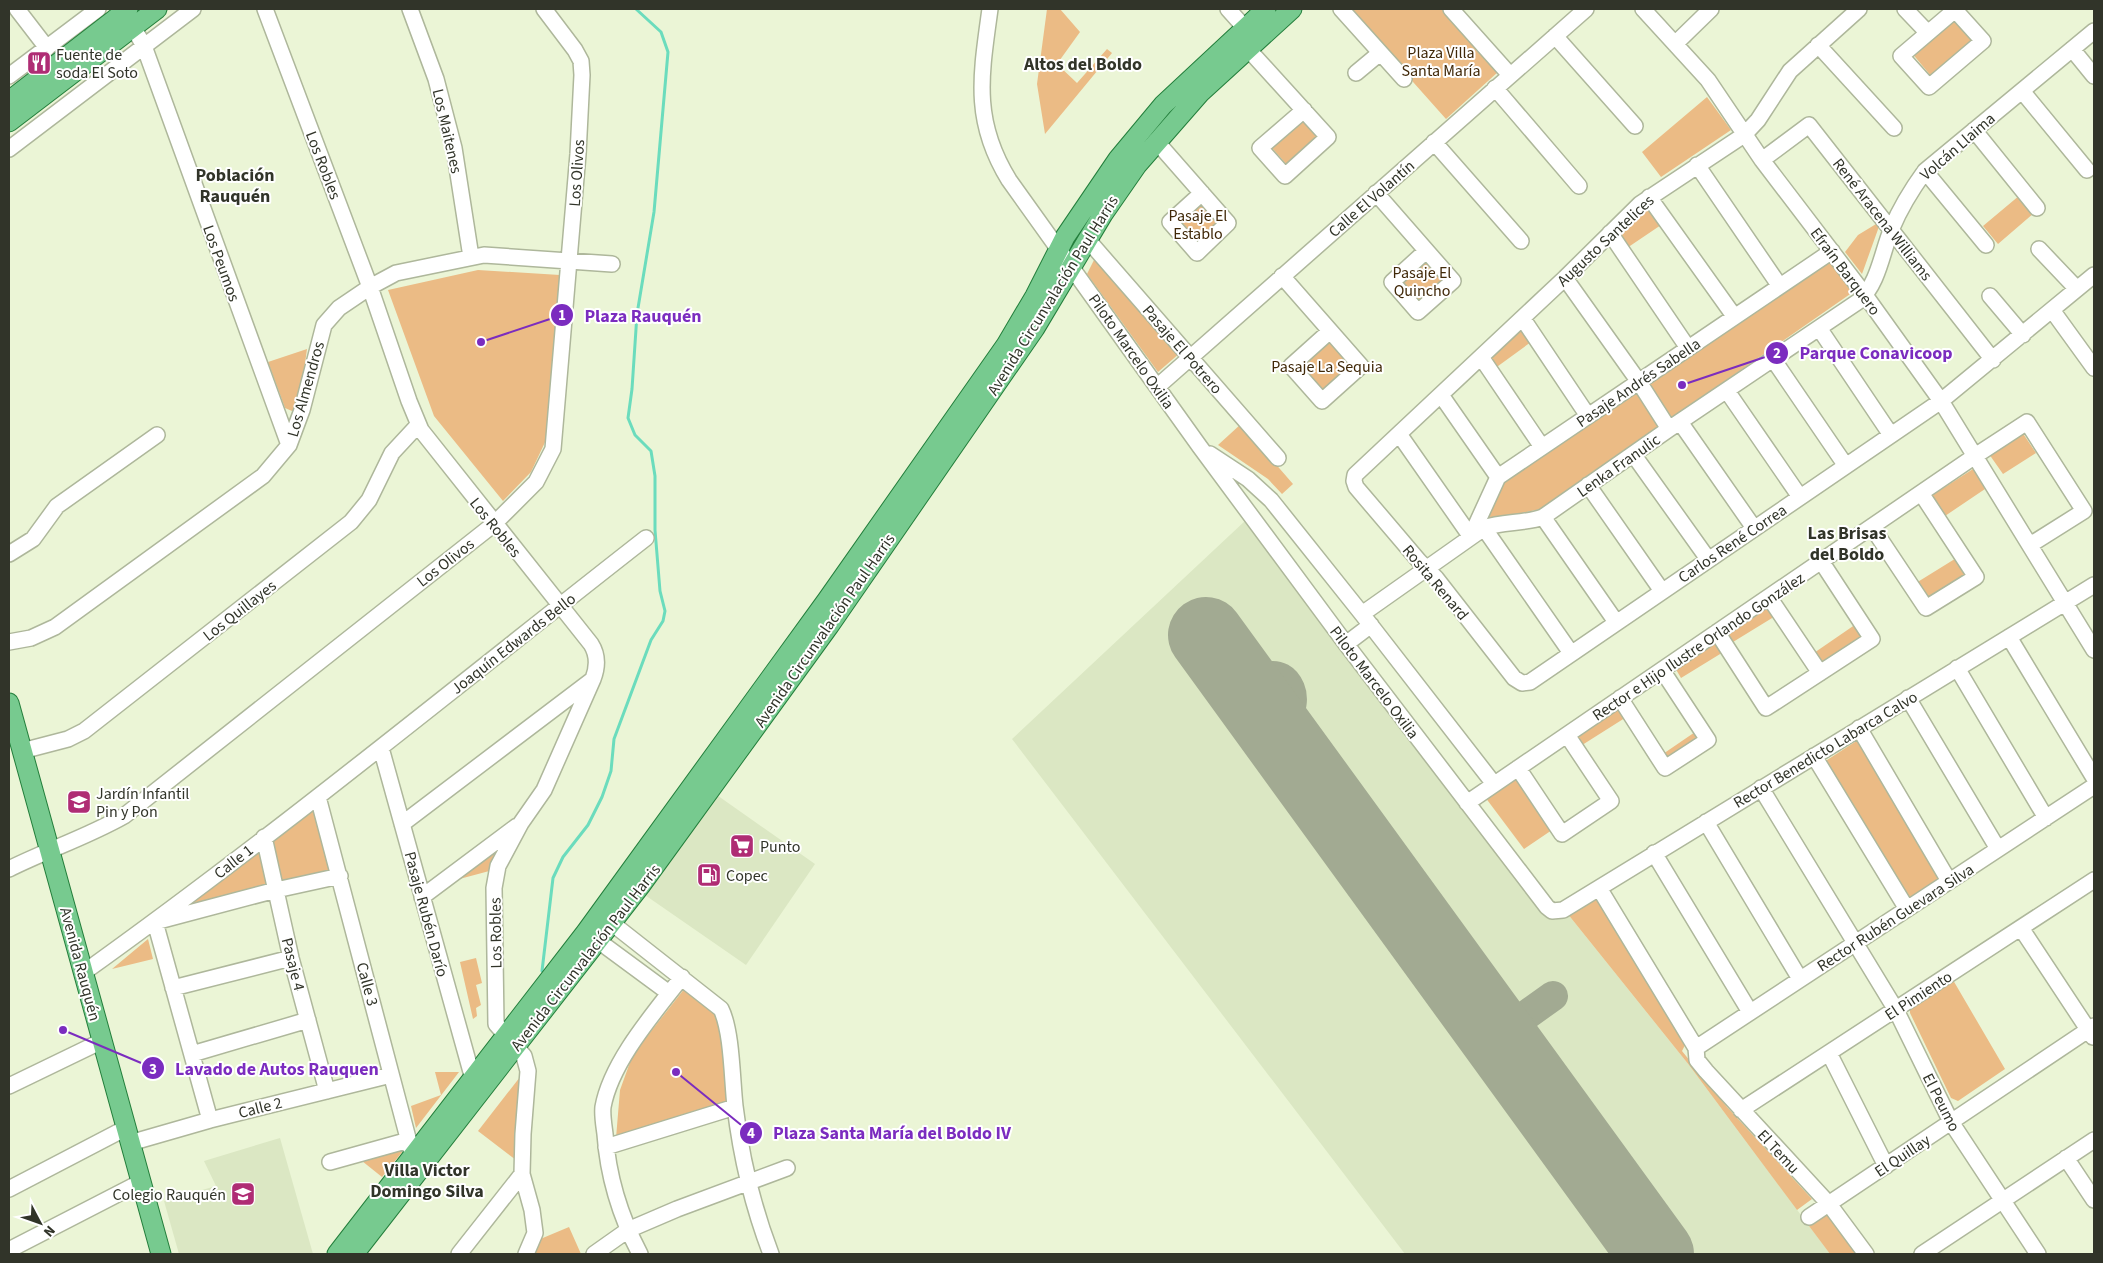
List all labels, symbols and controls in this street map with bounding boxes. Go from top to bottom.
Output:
park label: Plaza Villa Santa María [1402,42,1480,82]
place label: Fuente de soda El Soto [56,44,138,84]
restaurant icon: Fuente de soda El Soto [26,50,52,76]
district label: Altos del Boldo [1023,52,1142,77]
street label: Los Maitenes [427,87,468,176]
street label: Volcán Llaima [1915,108,2000,186]
street label: Los Robles [300,128,346,203]
street label: Los Olivos [564,138,590,208]
street label: René Aracena Williams [1827,154,1937,286]
street label: Calle El Volantín [1324,155,1420,242]
district label: Población Rauquén [196,163,274,209]
street label: Augusto Santelices [1552,190,1659,292]
street label: Avenida Circunvalación Paul Harris [982,191,1124,400]
park label: Pasaje El Establo [1169,205,1227,245]
street label: Los Peumos [197,222,245,305]
street label: Efraín Barquero [1805,223,1885,320]
park label: Pasaje El Quincho [1393,262,1451,302]
street label: Piloto Marcelo Oxilia [1083,290,1179,414]
callout: Plaza Rauquén [550,299,712,332]
street label: Pasaje El Potrero [1137,300,1227,399]
text: Plaza Rauquén [584,304,702,329]
text: 1 [558,305,566,326]
street label: Pasaje Andrés Sabella [1572,333,1705,433]
callout: Parque Conavicoop [1764,336,1962,369]
street label: Los Almendros [282,339,330,440]
text: Parque Conavicoop [1800,341,1952,366]
text: 2 [1773,343,1781,364]
park label: Pasaje La Sequia [1271,356,1383,378]
street label: Lenka Franulic [1573,429,1665,503]
street label: Los Robles [464,493,526,562]
street label: Carlos René Correa [1674,499,1791,588]
district label: Las Brisas del Boldo [1808,521,1886,567]
street label: Avenida Circunvalación Paul Harris [749,529,900,732]
street label: Los Olivos [412,533,479,592]
street label: Rosita Renard [1397,540,1473,625]
street label: Rector e Hijo Ilustre Orlando González [1588,567,1809,726]
street label: Los Quillayes [198,575,281,646]
street label: Joaquín Edwards Bello [447,588,581,699]
street label: Piloto Marcelo Oxilia [1324,622,1424,744]
street label: Rector Benedicto Labarca Calvo [1729,686,1922,814]
place label: Jardín Infantil Pin y Pon [96,783,189,823]
school or university icon: Jardín Infantil Pin y Pon [66,789,92,815]
supermarket icon: Punto [729,833,755,859]
place label: Punto [760,836,800,858]
street label: Calle 1 [209,839,258,884]
street label: Pasaje Rubén Darío [399,849,453,979]
street label: Avenida Circunvalación Paul Harris [506,859,666,1056]
street label: Rector Rubén Guevara Silva [1813,859,1978,977]
fuel station icon: Copec [696,862,722,888]
place label: Copec [726,865,768,887]
street label: Los Robles [484,897,508,969]
street label: Avenida Rauquén [54,905,106,1024]
street label: Pasaje 4 [276,935,310,993]
street label: Calle 3 [351,960,383,1009]
street label: El Pimiento [1880,966,1957,1026]
callout: Lavado de Autos Rauquen [141,1052,389,1085]
text: Lavado de Autos Rauquen [175,1057,379,1082]
text: 3 [149,1059,157,1080]
street label: El Peumo [1917,1069,1965,1136]
street label: Calle 2 [236,1092,285,1124]
callout: Plaza Santa María del Boldo IV [738,1116,1021,1149]
text: Plaza Santa María del Boldo IV [773,1121,1012,1146]
text: 4 [747,1123,755,1144]
street label: El Temu [1752,1125,1804,1179]
street label: El Quillay [1870,1129,1935,1182]
district label: Villa Victor Domingo Silva [370,1158,484,1204]
school or university icon: Colegio Rauquén [230,1181,256,1207]
place label: Colegio Rauquén [112,1184,226,1206]
north arrow [15,1198,65,1248]
text: N [38,1221,60,1241]

